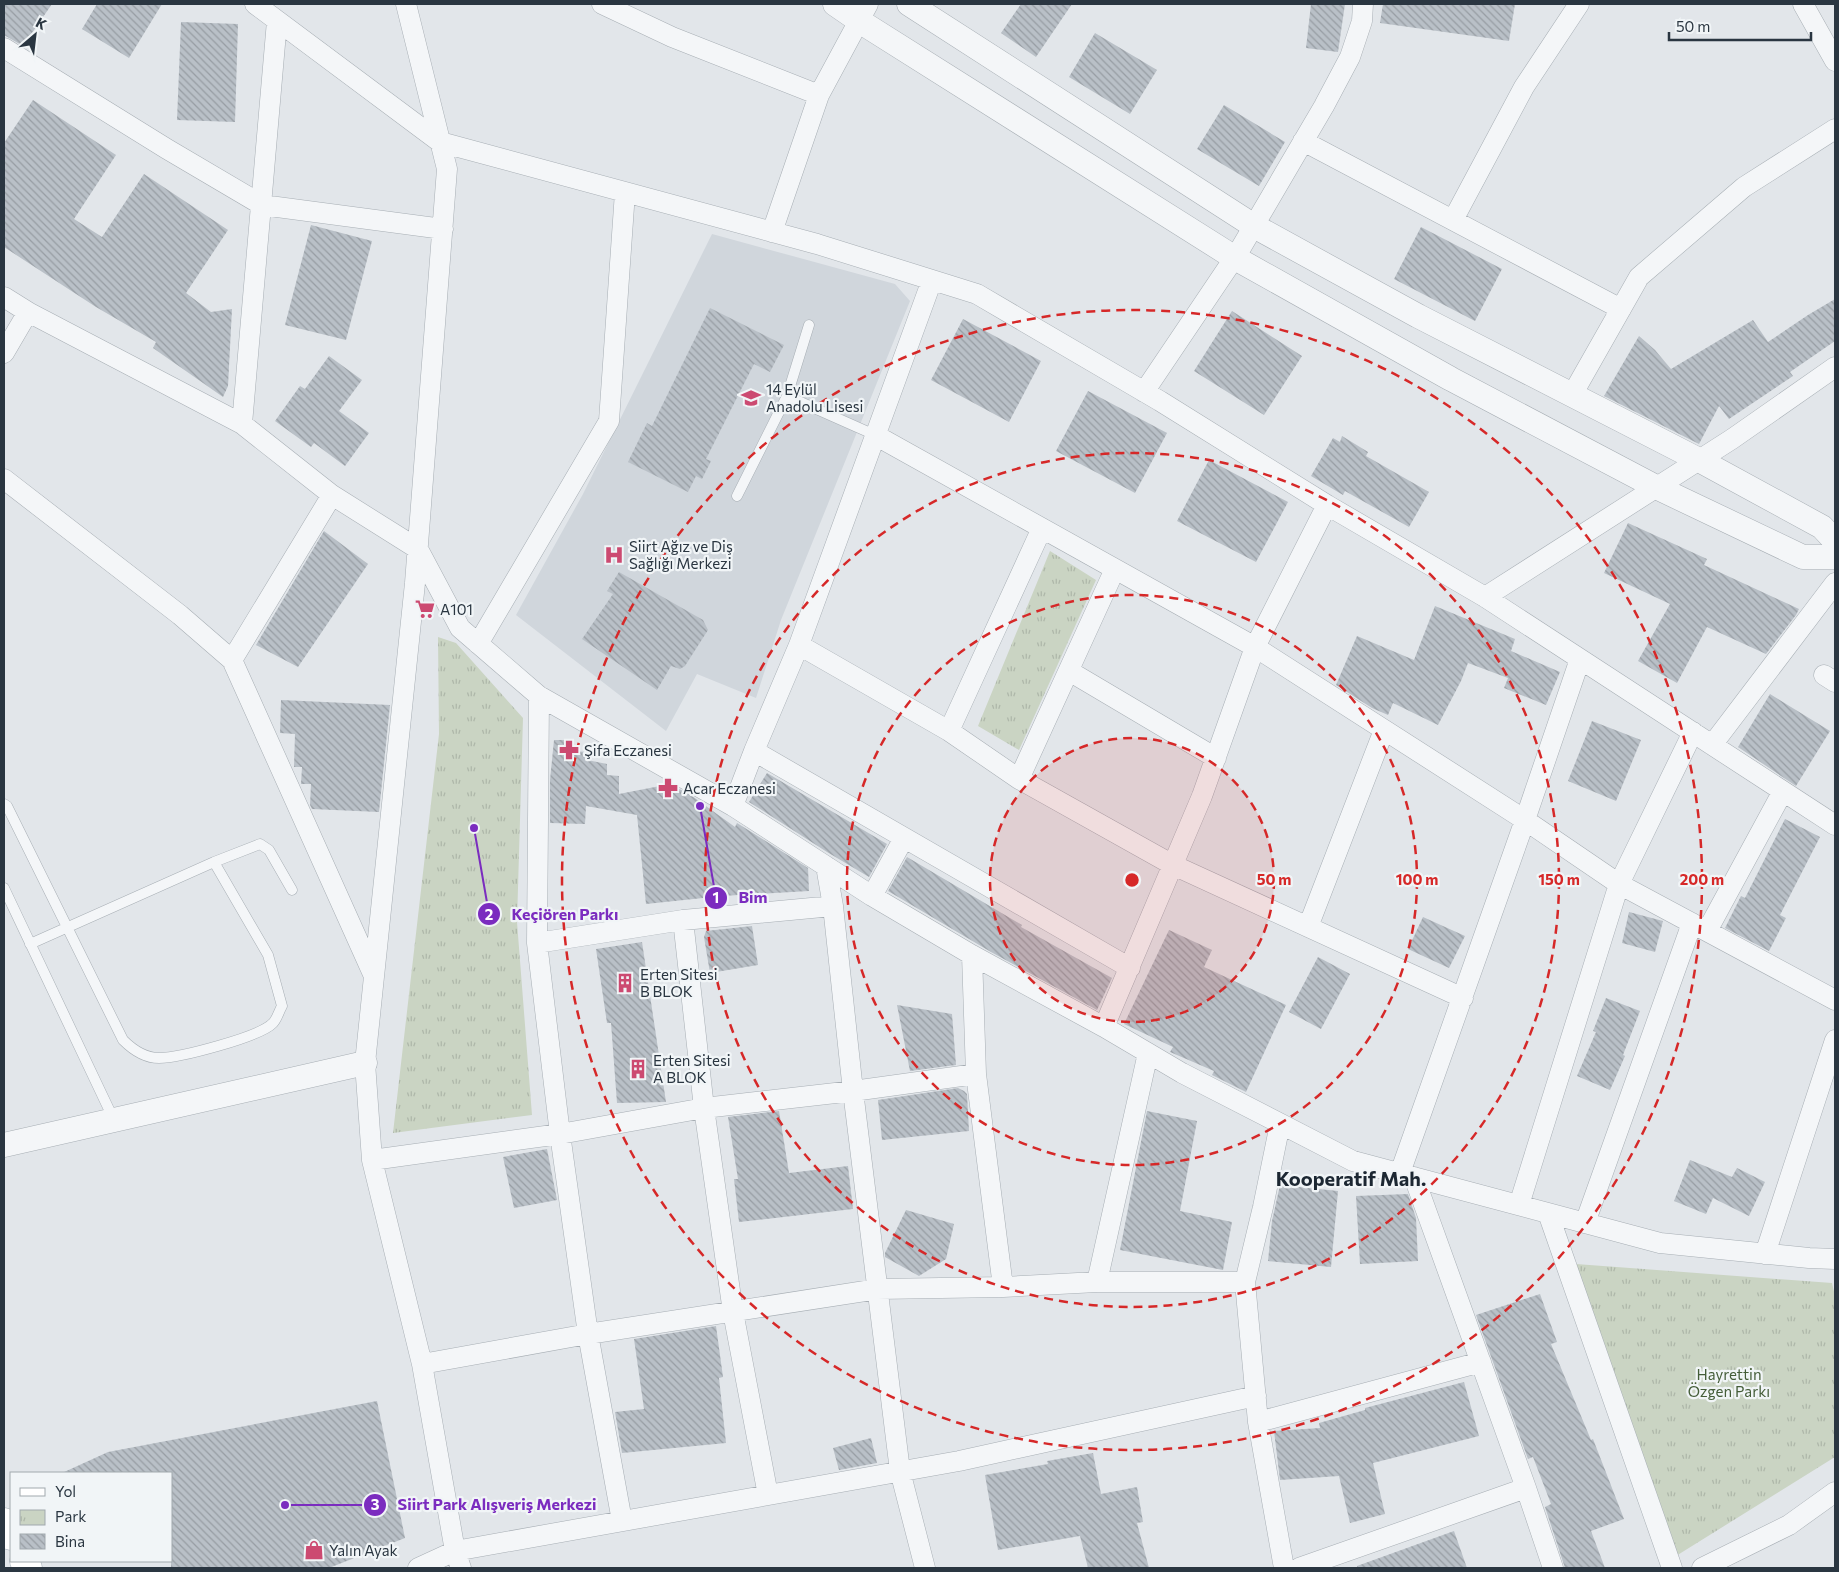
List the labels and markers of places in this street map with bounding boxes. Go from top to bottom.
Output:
place label: 14 Eylül Anadolu Lisesi [766,380,863,415]
school or university icon: 14 Eylül Anadolu Lisesi [740,387,762,409]
place label: Siirt Ağız ve Diş Sağlığı Merkezi [629,537,733,572]
hospital icon: Siirt Ağız ve Diş Sağlığı Merkezi [603,544,625,566]
supermarket icon: A101 [414,598,436,620]
place label: A101 [440,600,473,618]
pharmacy icon: Şifa Eczanesi [558,739,580,761]
place label: Şifa Eczanesi [584,741,672,759]
pharmacy icon: Acar Eczanesi [657,777,679,799]
place label: Acar Eczanesi [683,779,776,797]
centre of rings [1123,871,1141,889]
callout: Bim [703,882,777,913]
callout: Keçiören Parkı [477,899,628,930]
place label: Erten Sitesi B BLOK [640,965,718,1000]
building icon: Erten Sitesi B BLOK [614,972,636,994]
place label: Erten Sitesi A BLOK [653,1051,731,1086]
building icon: Erten Sitesi A BLOK [627,1058,649,1080]
callout: Siirt Park Alışveriş Merkezi [363,1489,607,1520]
shop icon: Yalın Ayak [303,1539,325,1561]
place label: Yalın Ayak [329,1541,398,1559]

